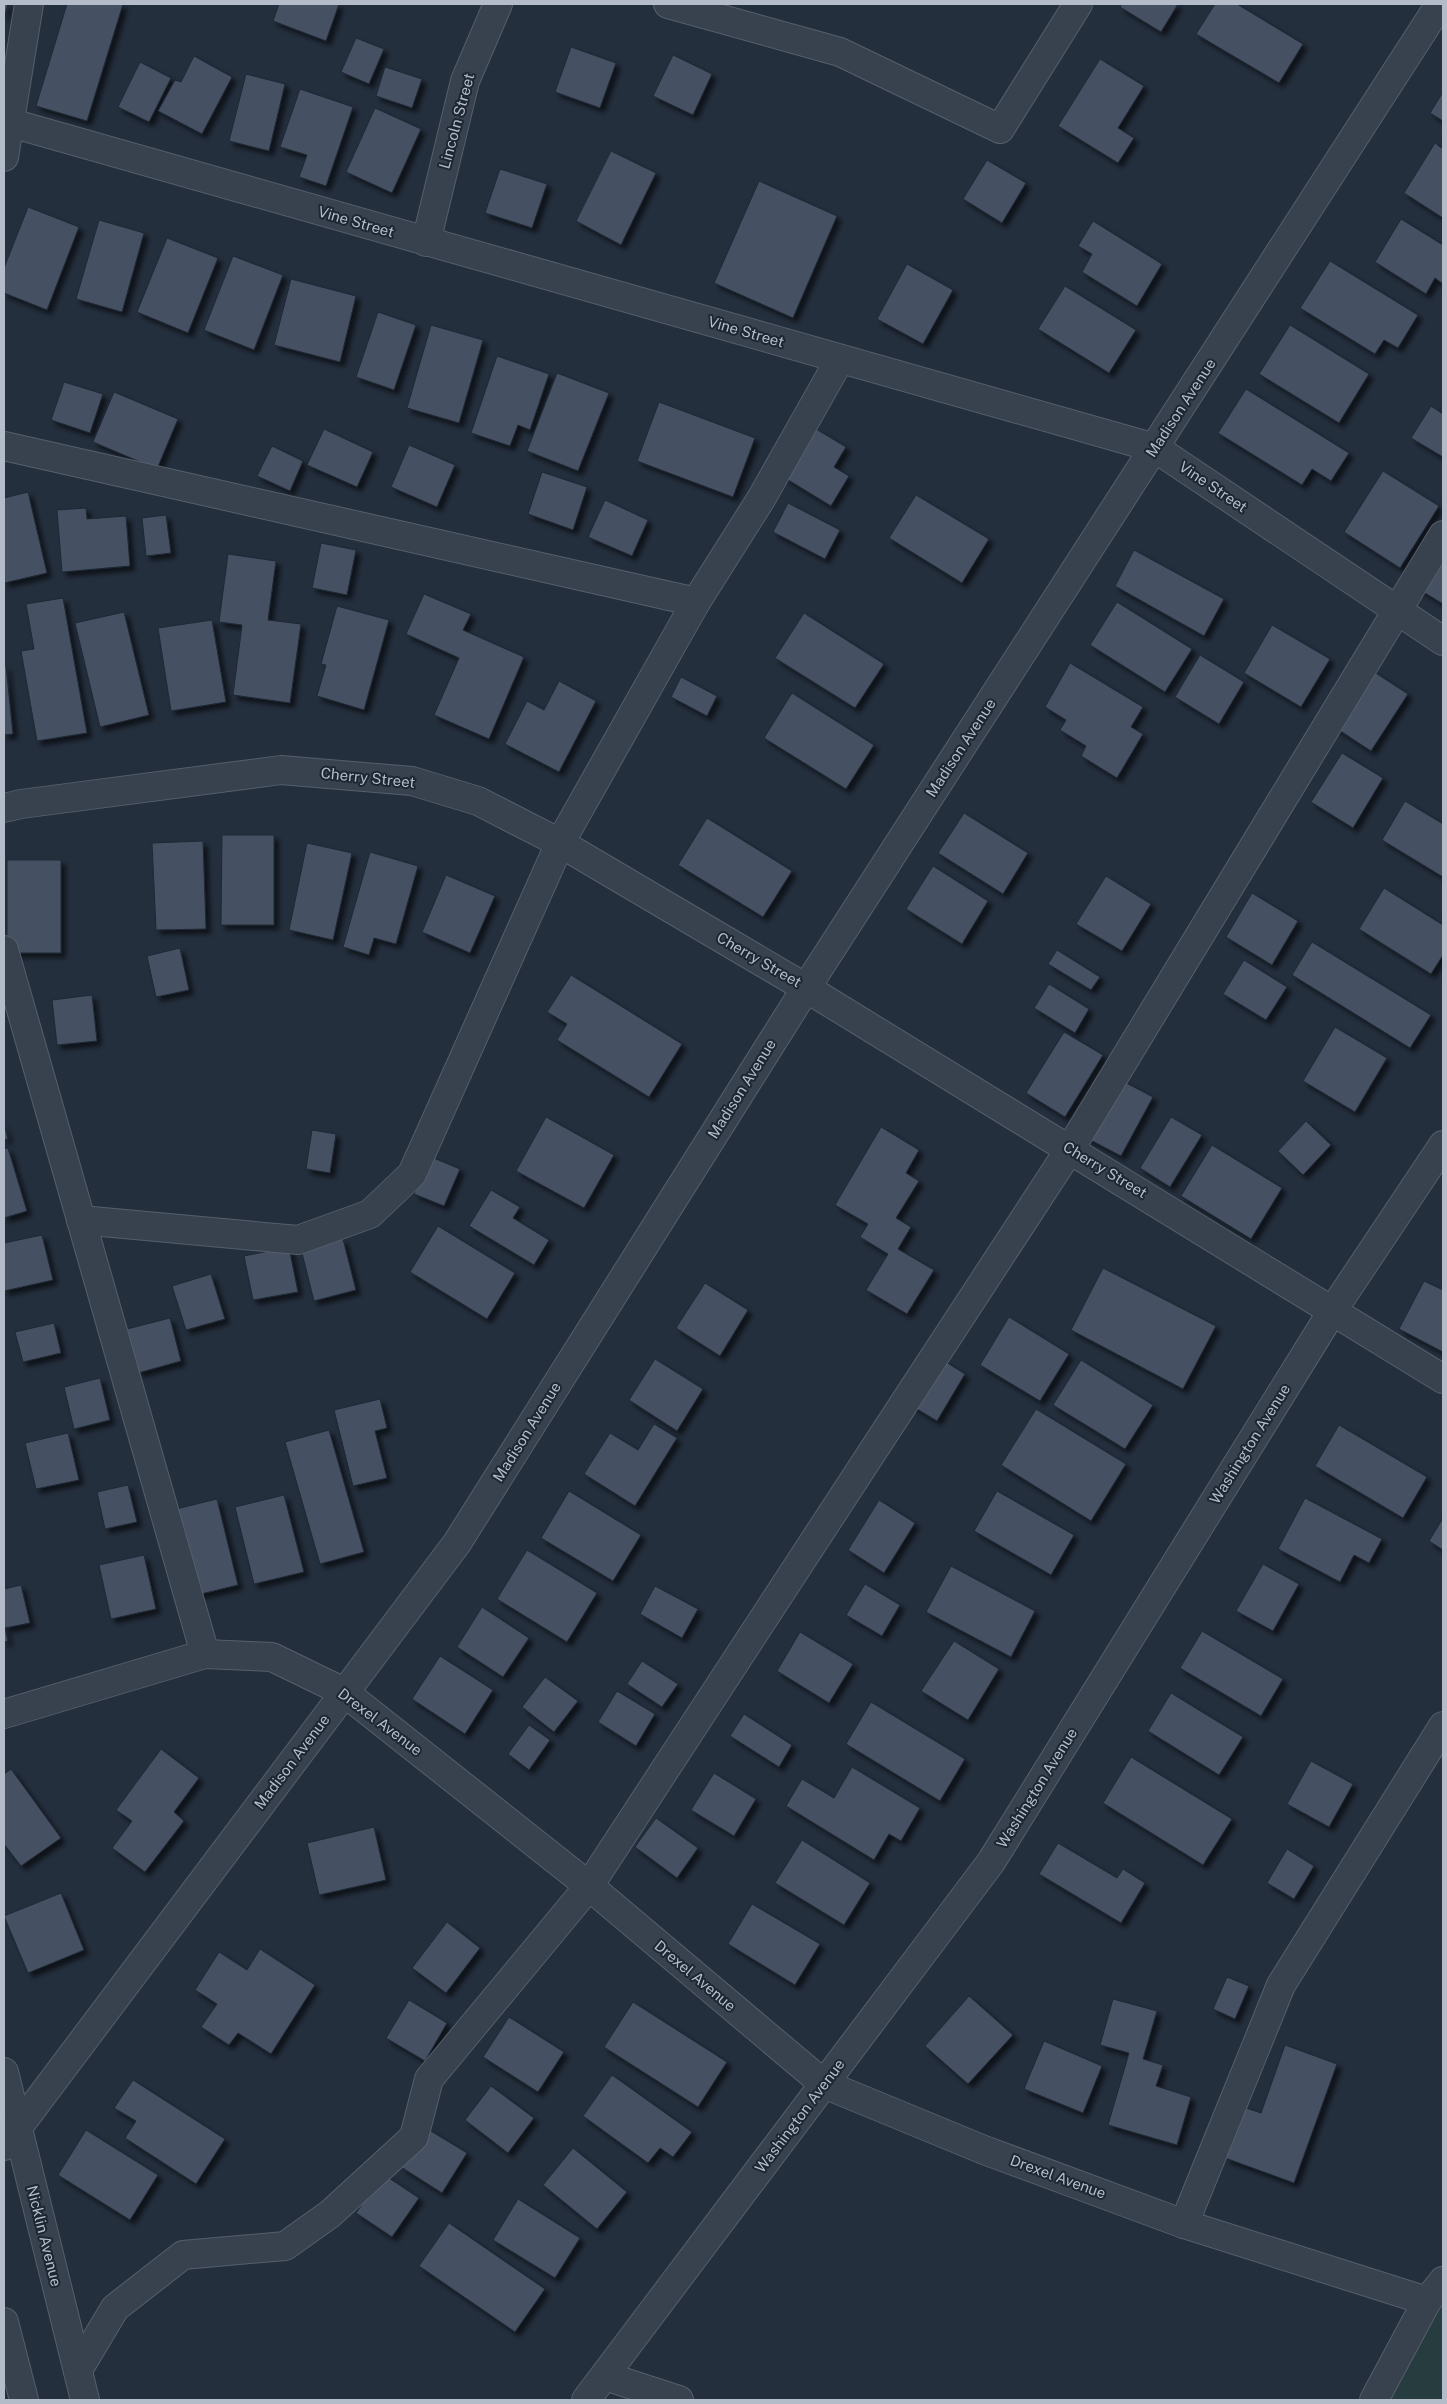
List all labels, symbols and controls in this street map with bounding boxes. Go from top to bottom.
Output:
street label: Lincoln Street [436,71,477,171]
street label: Vine Street [316,203,396,241]
street label: Vine Street [706,313,786,351]
street label: Madison Avenue [1142,355,1219,460]
street label: Vine Street [1176,458,1251,516]
street label: Madison Avenue [922,695,999,800]
street label: Cherry Street [320,764,416,791]
street label: Cherry Street [714,928,805,991]
street label: Madison Avenue [704,1036,779,1142]
street label: Cherry Street [1060,1138,1150,1201]
street label: Madison Avenue [489,1379,564,1485]
street label: Washington Avenue [1206,1381,1293,1507]
street label: Drexel Avenue [335,1685,426,1759]
street label: Madison Avenue [250,1711,333,1812]
street label: Washington Avenue [993,1725,1080,1851]
street label: Drexel Avenue [651,1937,739,2014]
street label: Washington Avenue [751,2056,848,2176]
street label: Drexel Avenue [1008,2151,1108,2202]
street label: Nicklin Avenue [24,2184,65,2288]

